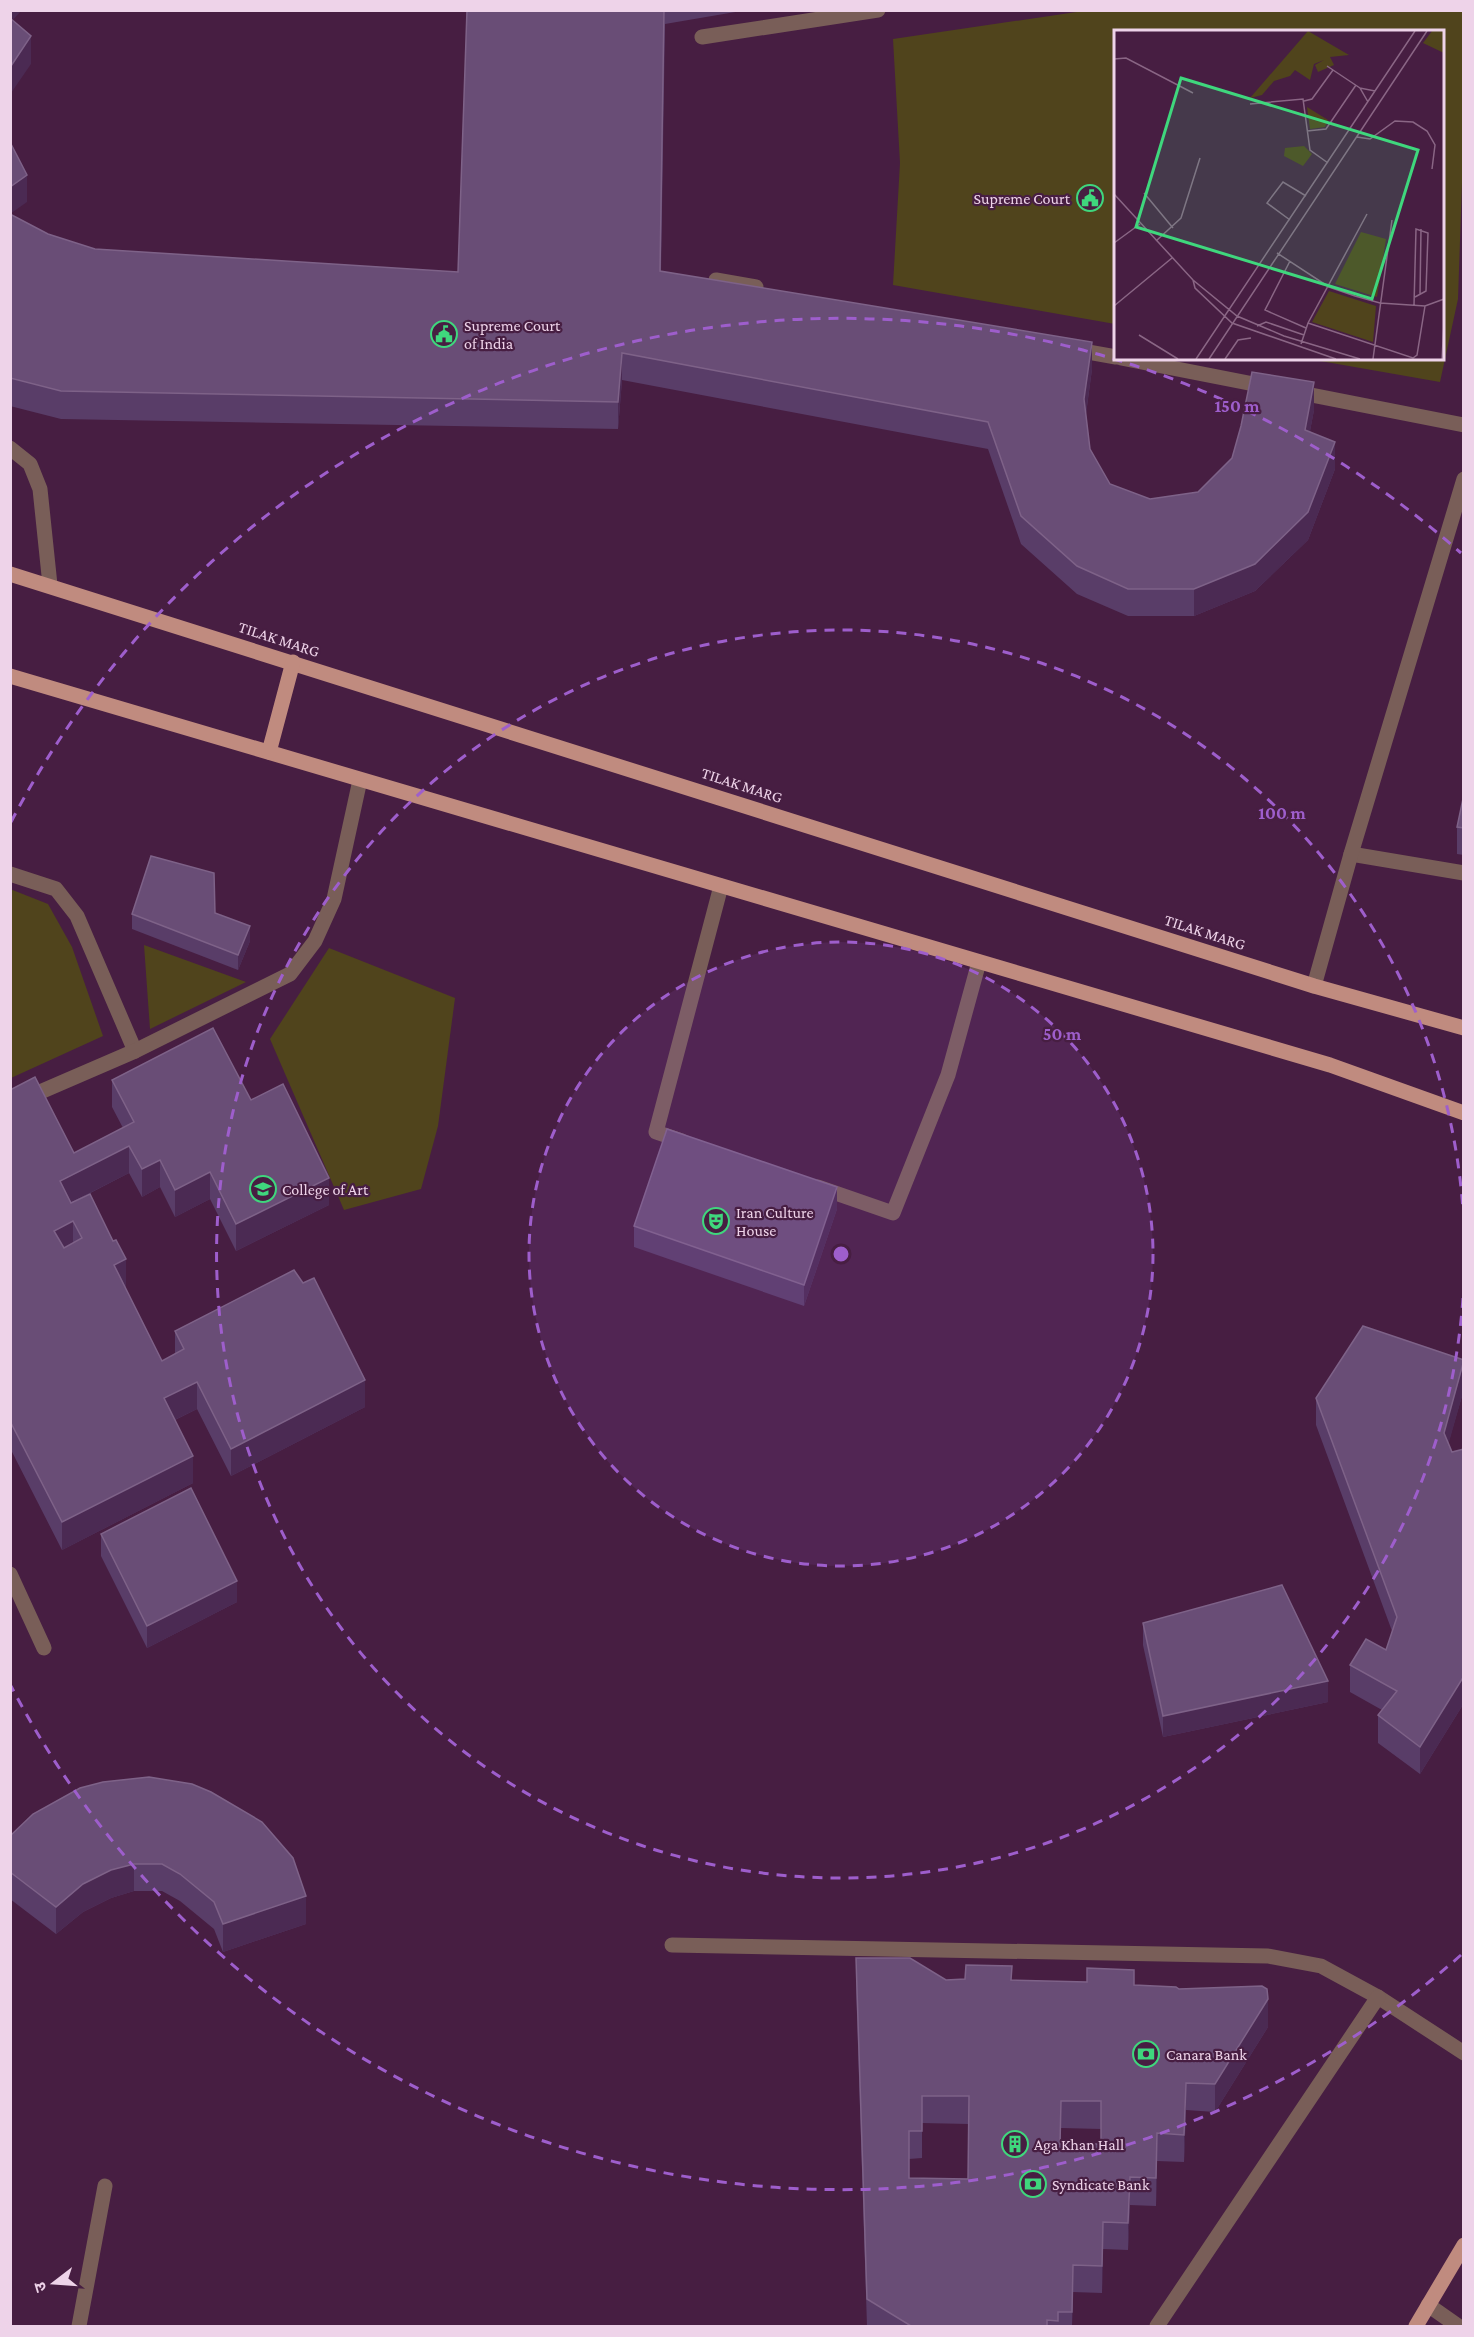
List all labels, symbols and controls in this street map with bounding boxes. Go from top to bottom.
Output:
inset map [1114,30,1444,360]
public building icon: Supreme Court [1075,183,1105,213]
place label: Supreme Court [974,190,1071,208]
place label: Supreme Court of India [464,317,561,352]
public building icon: Supreme Court of India [429,319,459,349]
text: 150 m [1214,396,1260,416]
street label: TILAK MARG [236,618,322,660]
street label: TILAK MARG [699,764,785,806]
text: 100 m [1258,803,1306,823]
street label: TILAK MARG [1162,911,1248,953]
text: 50 m [1043,1024,1082,1044]
school or university icon: College of Art [248,1174,278,1204]
place label: College of Art [282,1181,369,1199]
place label: Iran Culture House [736,1204,813,1239]
theatre icon: Iran Culture House [701,1206,731,1236]
centre of rings [831,1244,851,1264]
bank icon: Canara Bank [1131,2039,1161,2069]
place label: Canara Bank [1166,2046,1247,2063]
building icon: Aga Khan Hall [1000,2129,1030,2159]
place label: Aga Khan Hall [1034,2136,1124,2154]
bank icon: Syndicate Bank [1018,2169,1048,2199]
place label: Syndicate Bank [1052,2176,1150,2194]
north arrow [24,2253,84,2313]
text: उ [30,2280,50,2294]

